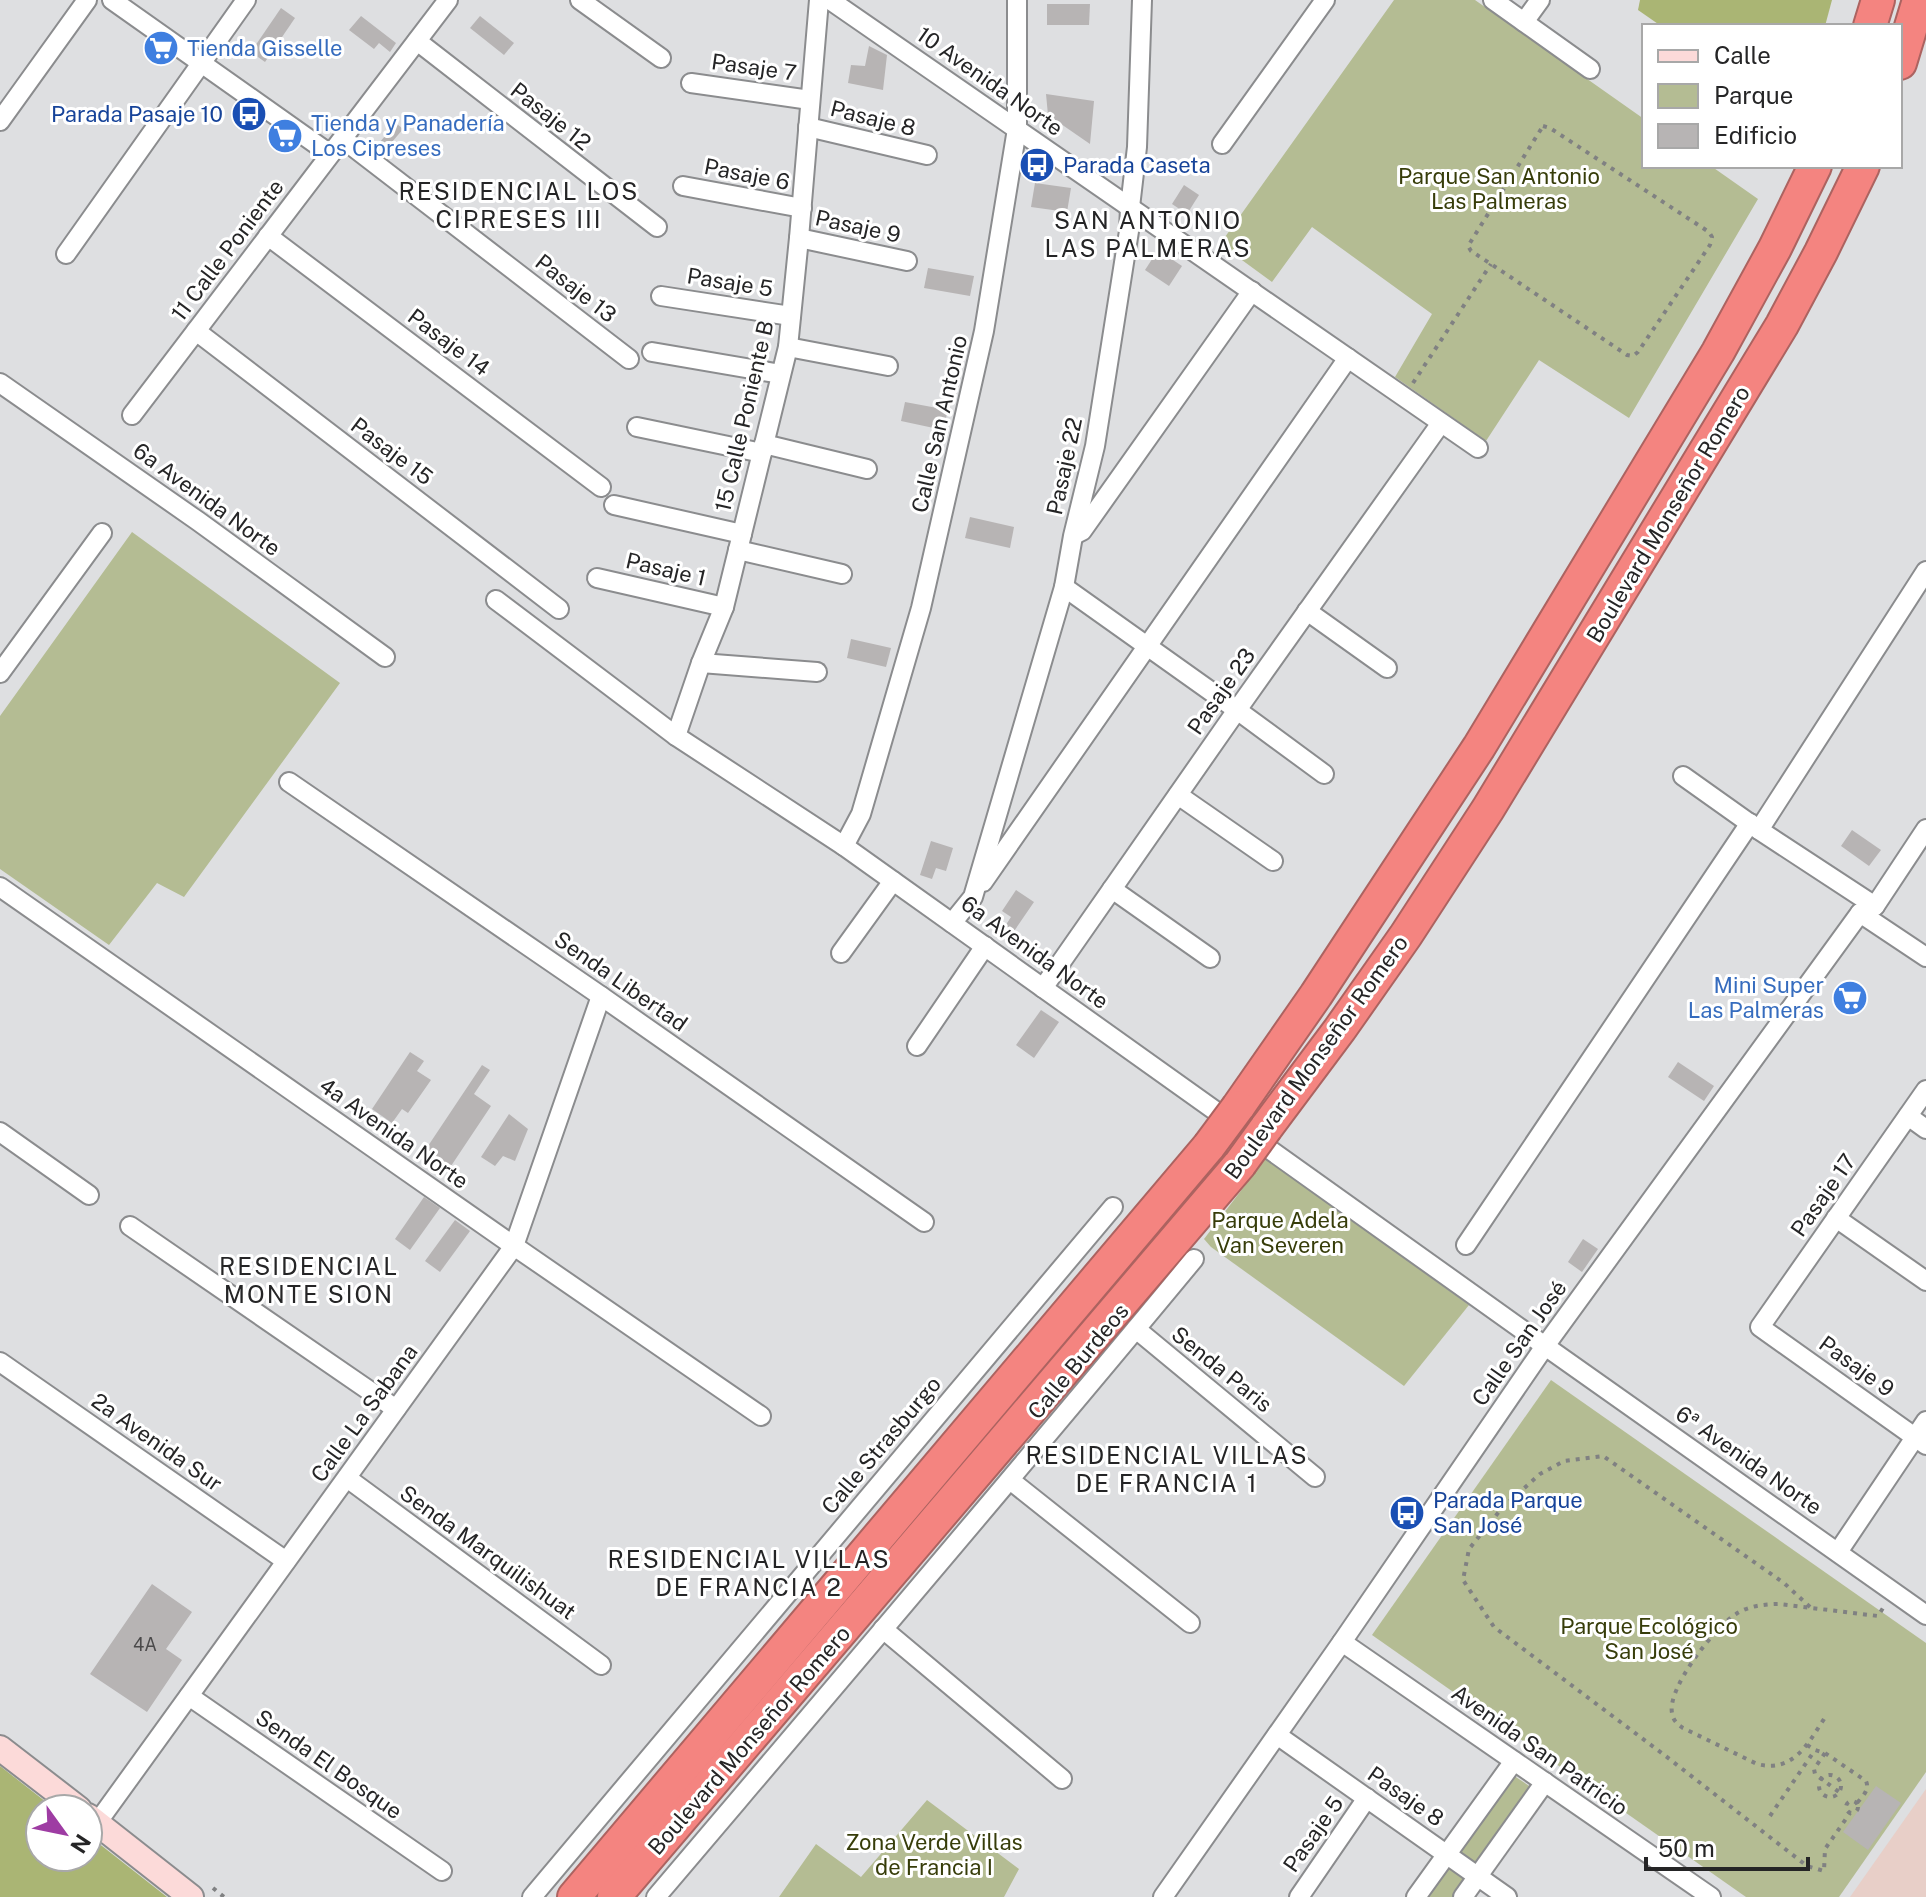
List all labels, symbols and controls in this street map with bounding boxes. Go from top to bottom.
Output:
street label: 10 Avenida Norte [912,21,1068,141]
legend [1642,24,1902,168]
supermarket icon: Tienda Gisselle [142,29,180,67]
place label: Tienda Gisselle [187,35,342,61]
text: Calle [1714,41,1771,69]
street label: Pasaje 7 [710,48,798,86]
street label: Pasaje 12 [506,77,596,155]
text: Parque [1714,81,1793,109]
bus stop icon: Parada Pasaje 10 [230,95,268,133]
street label: Pasaje 8 [828,95,918,141]
place label: Parada Pasaje 10 [51,101,223,127]
place label: Tienda y Panadería Los Cipreses [311,110,505,161]
supermarket icon: Tienda y Panadería Los Cipreses [266,117,304,155]
text: Edificio [1714,121,1797,149]
bus stop icon: Parada Caseta [1018,146,1056,184]
place label: Parada Caseta [1063,152,1211,178]
street label: Pasaje 6 [702,153,792,195]
park label: Parque San Antonio Las Palmeras [1398,163,1600,214]
street label: 11 Calle Poniente [165,174,289,326]
district label: RESIDENCIAL LOS CIPRESES III [399,177,639,233]
street label: Pasaje 9 [813,204,903,248]
district label: SAN ANTONIO LAS PALMERAS [1045,206,1251,262]
street label: Pasaje 13 [530,248,622,328]
street label: Pasaje 5 [685,262,775,302]
street label: Pasaje 14 [403,303,495,381]
street label: 15 Calle Poniente B [709,318,779,514]
street label: Calle San Antonio [906,333,972,515]
street label: Boulevard Monseñor Romero [1581,381,1755,647]
street label: Pasaje 15 [346,412,438,490]
street label: Pasaje 22 [1041,415,1087,517]
street label: 6a Avenida Norte [128,437,286,561]
street label: Pasaje 1 [623,547,709,591]
street label: Pasaje 23 [1182,643,1260,739]
street label: 6a Avenida Norte [956,890,1114,1014]
street label: Senda Libertad [549,925,693,1037]
street label: Boulevard Monseñor Romero [1219,930,1413,1184]
place label: Mini Super Las Palmeras [1688,972,1824,1023]
supermarket icon: Mini Super Las Palmeras [1831,979,1869,1017]
street label: 4a Avenida Norte [315,1072,473,1194]
street label: Pasaje 17 [1785,1149,1861,1241]
park label: Parque Adela Van Severen [1211,1207,1349,1258]
district label: RESIDENCIAL MONTE SION [219,1252,399,1308]
street label: Calle San José [1466,1275,1572,1411]
street label: Calle Burdeos [1022,1298,1134,1424]
street label: Senda Paris [1167,1321,1277,1417]
street label: Pasaje 9 [1814,1330,1900,1402]
street label: Calle La Sabana [305,1339,423,1487]
street label: Calle Strasburgo [816,1371,946,1519]
street label: 2a Avenida Sur [87,1387,227,1497]
street label: 6ª Avenida Norte [1671,1400,1827,1520]
district label: RESIDENCIAL VILLAS DE FRANCIA 1 [1025,1441,1309,1497]
street label: Senda Marquilishuat [395,1479,581,1625]
place label: Parada Parque San José [1433,1487,1583,1538]
bus stop icon: Parada Parque San José [1388,1494,1426,1532]
district label: RESIDENCIAL VILLAS DE FRANCIA 2 [607,1545,891,1601]
park label: Parque Ecológico San José [1560,1613,1738,1664]
street label: Boulevard Monseñor Romero [643,1620,855,1860]
house number: 4A [133,1634,157,1655]
street label: Avenida San Patricio [1447,1679,1633,1821]
street label: Senda El Bosque [251,1704,407,1824]
street label: Pasaje 8 [1363,1760,1449,1832]
street label: Pasaje 5 [1277,1791,1349,1877]
north arrow [24,1793,104,1873]
scale bar [1646,1821,1808,1871]
park label: Zona Verde Villas de Francia I [845,1829,1023,1880]
text: N [65,1830,96,1858]
text: 50 m [1658,1834,1715,1862]

